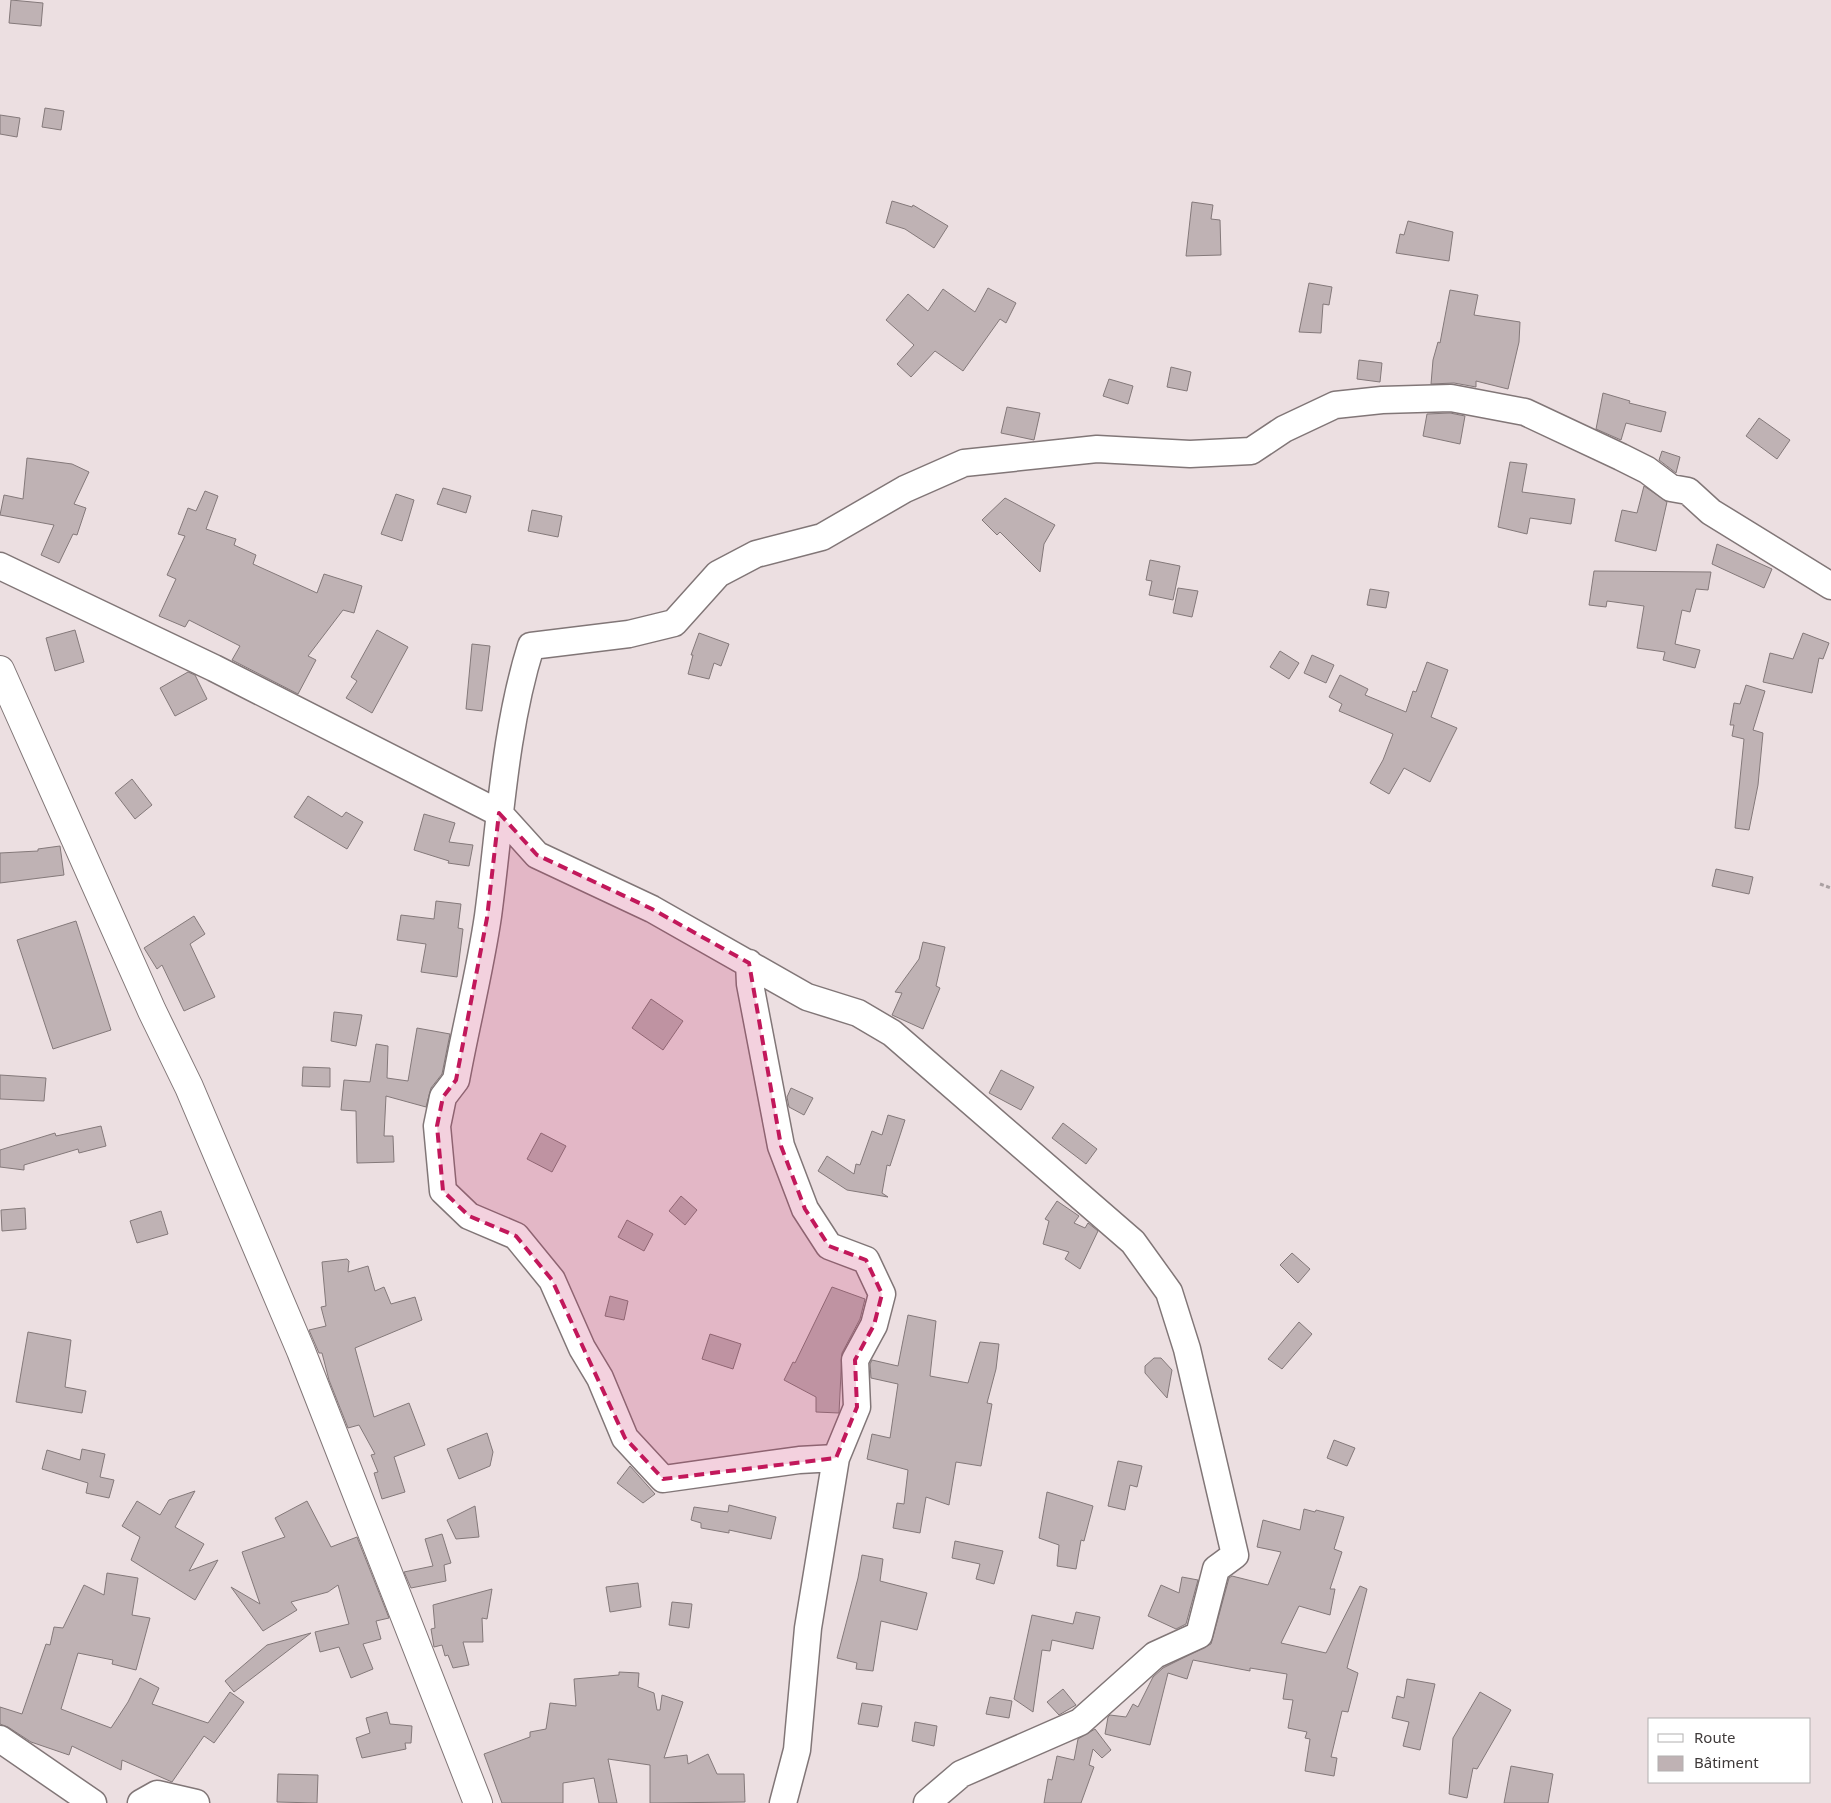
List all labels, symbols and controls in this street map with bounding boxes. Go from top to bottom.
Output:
legend [1648,1718,1811,1783]
text: Route [1694,1727,1736,1747]
text: Bâtiment [1694,1752,1759,1772]

